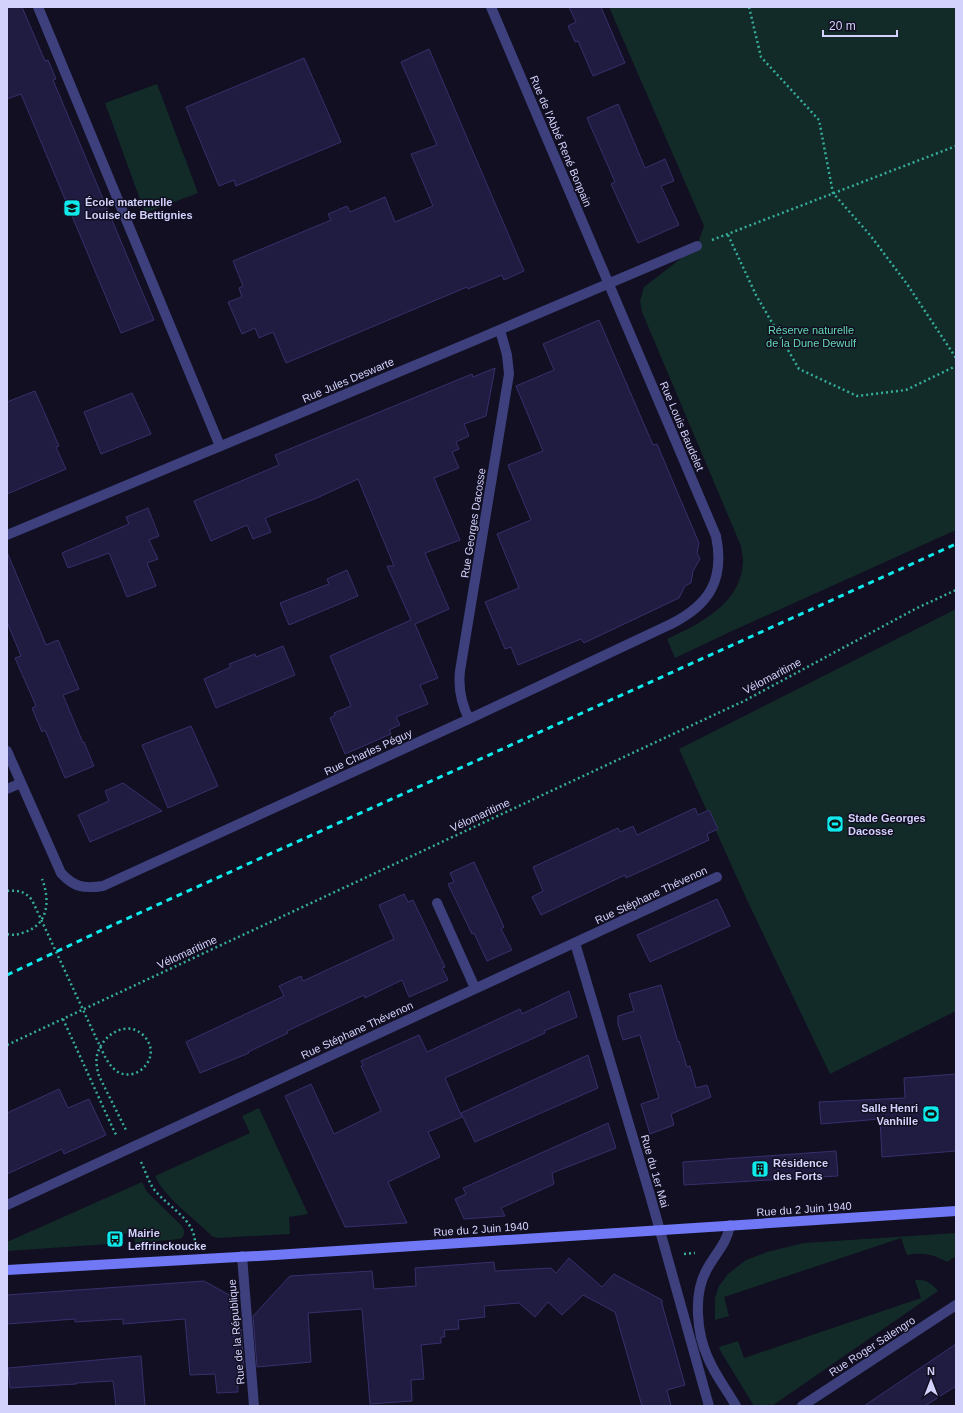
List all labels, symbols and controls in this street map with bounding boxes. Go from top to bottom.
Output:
scale bar [823,12,897,38]
text: 20 m [829,19,856,33]
street label: Rue de l'Abbé René Bonpain [528,74,594,208]
place label: École maternelle Louise de Bettignies [85,196,193,221]
school or university icon: École maternelle Louise de Bettignies [62,198,82,218]
park label: Réserve naturelle de la Dune Dewulf [766,324,857,349]
street label: Rue Jules Deswarte [300,355,396,405]
street label: Rue Louis Baudelet [658,379,706,473]
street label: Rue Georges Dacosse [458,467,488,579]
street label: Vélomaritime [741,656,803,696]
street label: Rue Charles Péguy [322,726,414,778]
street label: Vélomaritime [448,796,512,834]
place label: Stade Georges Dacosse [848,812,926,837]
sports icon: Stade Georges Dacosse [825,814,845,834]
street label: Rue Stéphane Thévenon [593,864,709,926]
street label: Vélomaritime [155,933,219,971]
street label: Rue Stéphane Thévenon [299,999,415,1061]
place label: Salle Henri Vanhille [861,1102,918,1127]
sports icon: Salle Henri Vanhille [921,1104,941,1124]
street label: Rue du 1er Mai [639,1133,671,1209]
place label: Résidence des Forts [773,1157,828,1182]
building icon: Résidence des Forts [750,1159,770,1179]
street label: Rue du 2 Juin 1940 [756,1200,852,1218]
street label: Rue du 2 Juin 1940 [433,1220,529,1238]
place label: Mairie Leffrinckoucke [128,1227,206,1252]
bus stop icon: Mairie Leffrinckoucke [105,1229,125,1249]
street label: Rue de la République [225,1279,247,1385]
street label: Rue Roger Salengro [827,1314,917,1378]
north arrow [911,1361,951,1401]
text: N [927,1365,935,1377]

